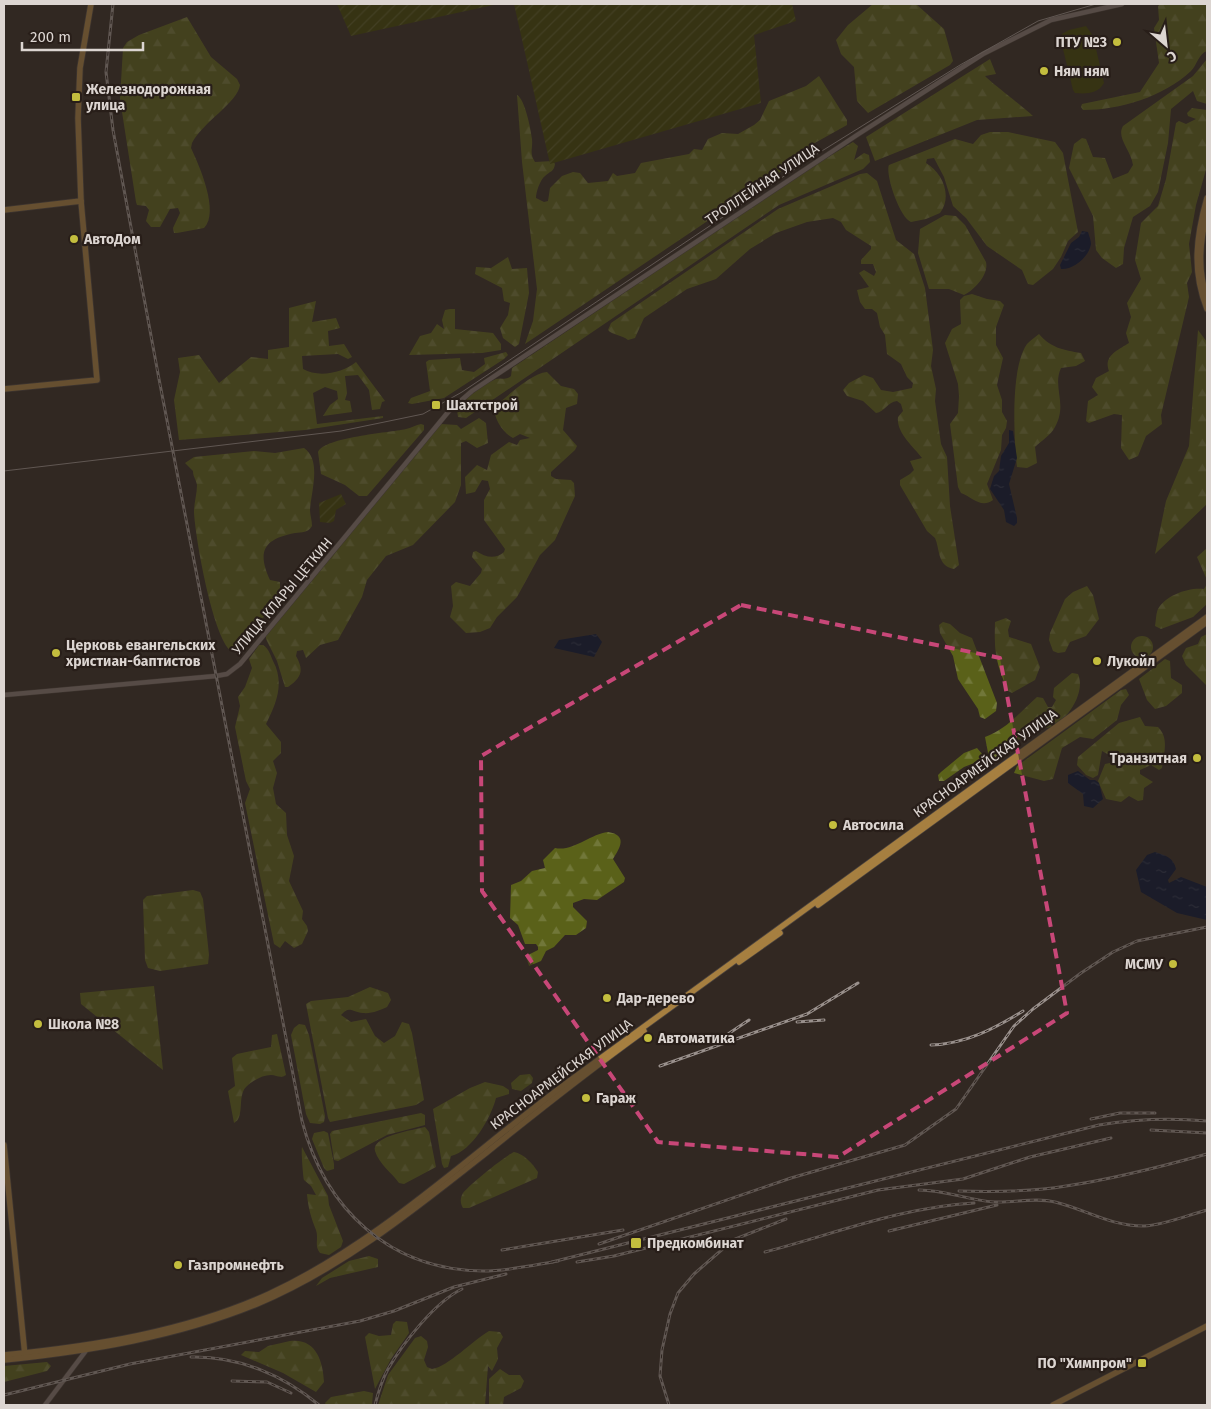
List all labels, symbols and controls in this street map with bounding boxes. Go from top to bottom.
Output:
scale bar [22,20,144,52]
north arrow [1141,20,1191,70]
text: 200 m [30,28,71,46]
place label: ПТУ №3 [1056,34,1107,51]
marker: ПТУ №3 [1111,36,1123,48]
text: С [1164,47,1179,65]
place label: Ням ням [1054,63,1109,80]
marker: Ням ням [1038,65,1050,77]
place label: Железнодорожная улица [85,81,211,114]
marker: Железнодорожная улица [70,91,82,103]
street label: ТРОЛЛЕЙНАЯ УЛИЦА [702,140,822,229]
place label: АвтоДом [83,231,141,248]
marker: АвтоДом [68,233,80,245]
place label: Шахтстрой [446,397,518,414]
marker: Шахтстрой [430,399,442,411]
street label: УЛИЦА КЛАРЫ ЦЕТКИН [229,534,336,658]
place label: Церковь евангельских христиан-баптистов [65,637,216,670]
marker: Церковь евангельских христиан-баптистов [50,647,62,659]
place label: Лукойл [1107,653,1155,670]
marker: Лукойл [1091,655,1103,667]
street label: КРАСНОАРМЕЙСКАЯ УЛИЦА [910,705,1061,821]
place label: Транзитная [1110,750,1187,767]
marker: Транзитная [1191,752,1203,764]
place label: Автосила [842,817,904,834]
marker: Автосила [827,819,839,831]
place label: МСМУ [1125,956,1164,973]
marker: МСМУ [1167,958,1179,970]
place label: Дар-дерево [616,990,695,1007]
marker: Дар-дерево [601,992,613,1004]
street label: КРАСНОАРМЕЙСКАЯ УЛИЦА [487,1015,636,1133]
place label: Школа №8 [48,1016,119,1033]
marker: Школа №8 [32,1018,44,1030]
place label: Автоматика [657,1030,735,1047]
marker: Автоматика [642,1032,654,1044]
place label: Гараж [596,1090,636,1107]
marker: Гараж [580,1092,592,1104]
place label: Предкомбинат [647,1235,744,1252]
marker: Предкомбинат [629,1236,643,1250]
place label: Газпромнефть [188,1257,284,1274]
marker: Газпромнефть [172,1259,184,1271]
place label: ПО "Химпром" [1038,1355,1132,1372]
marker: ПО "Химпром" [1136,1357,1148,1369]

